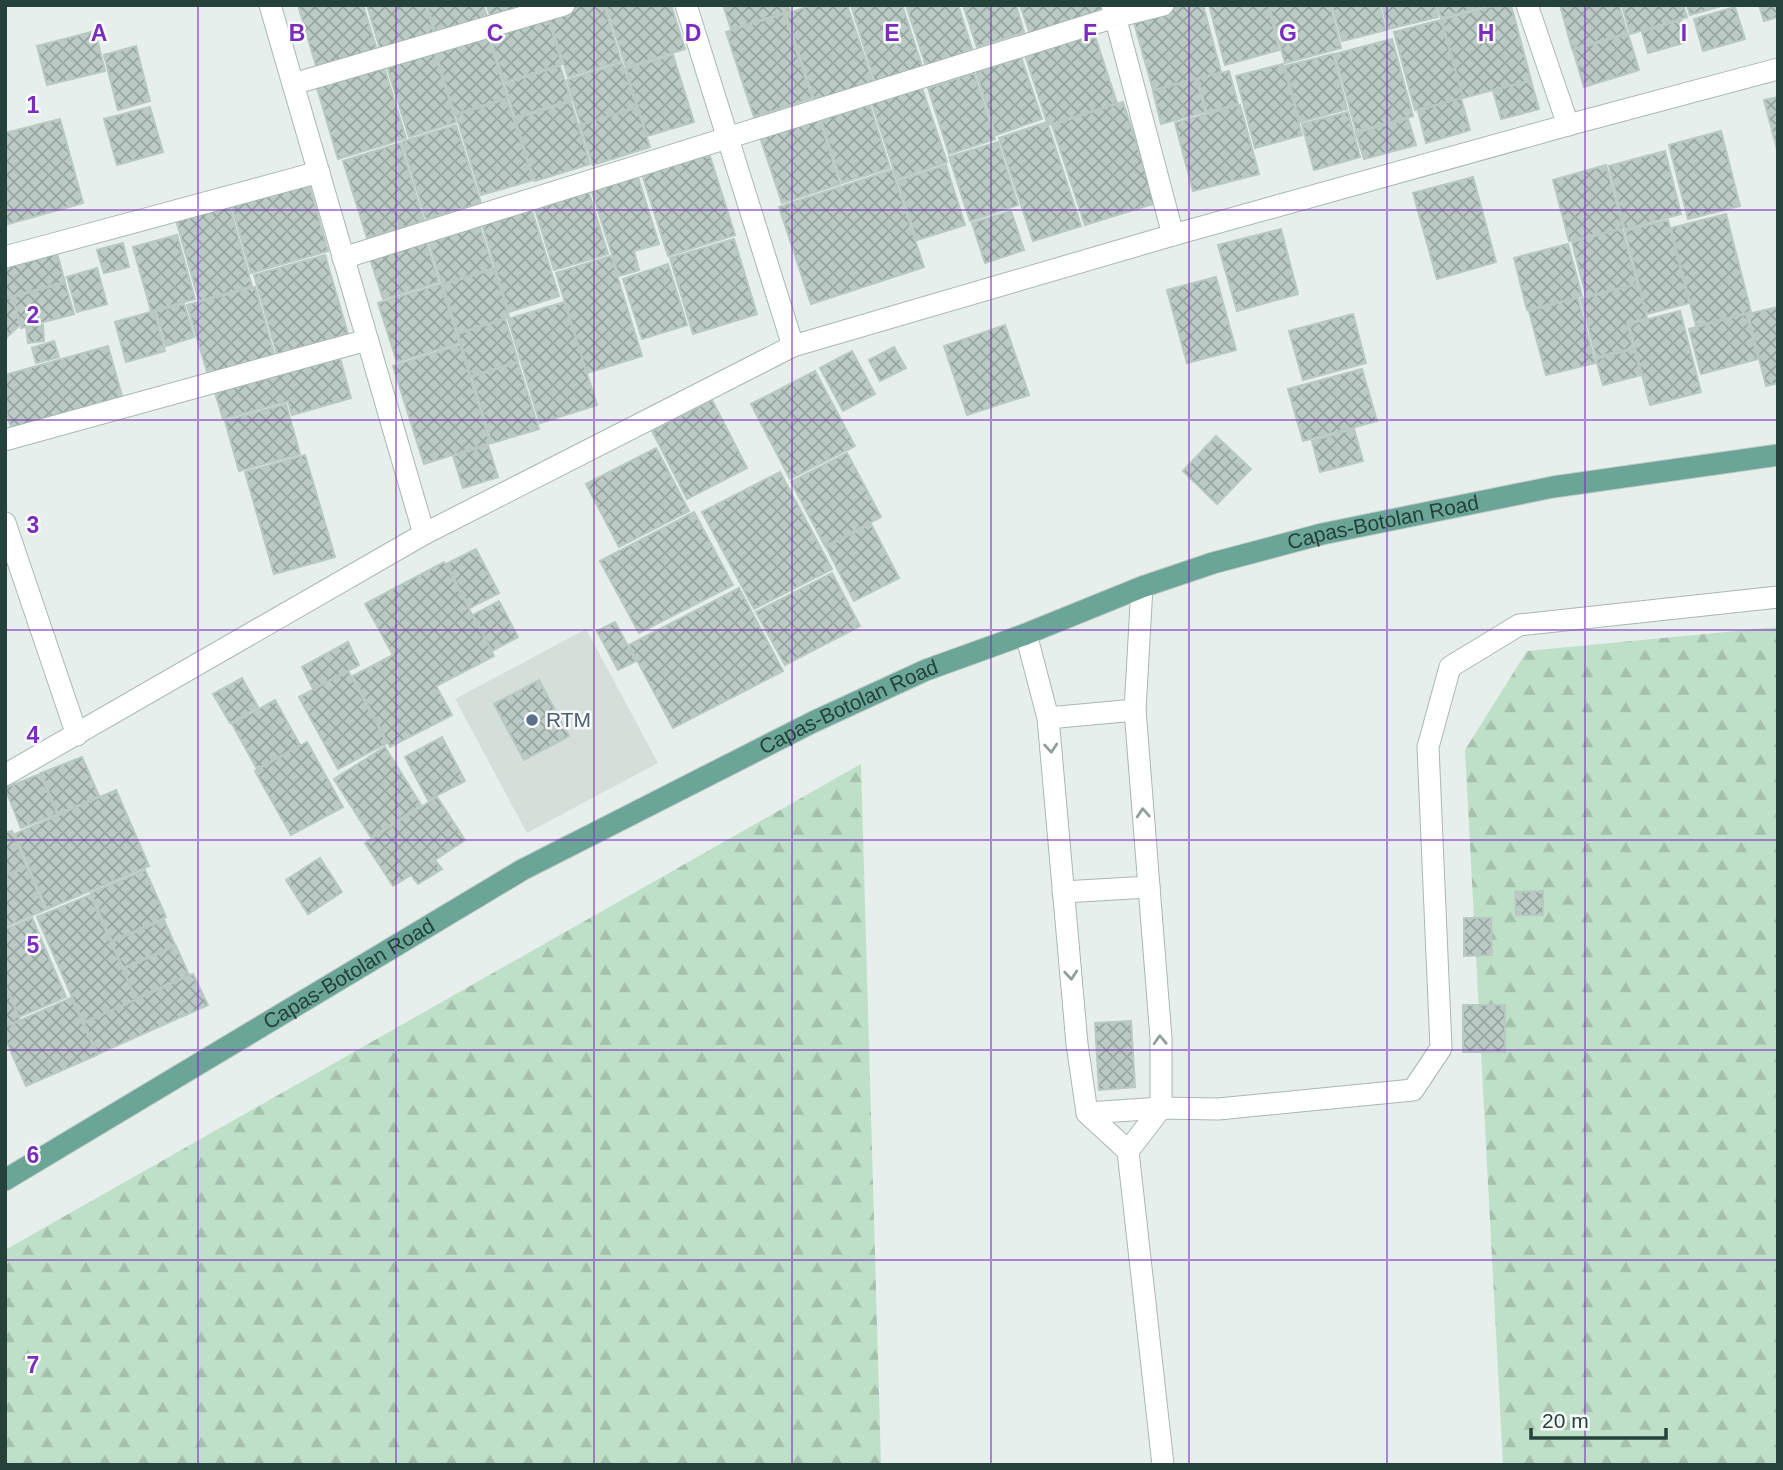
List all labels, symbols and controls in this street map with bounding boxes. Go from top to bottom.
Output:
text: A [91,20,107,46]
text: B [289,20,305,46]
text: C [487,20,503,46]
text: D [685,20,701,46]
text: E [884,20,900,46]
text: F [1083,20,1097,46]
text: G [1279,20,1297,46]
text: H [1478,20,1494,46]
text: I [1681,20,1687,46]
text: 1 [27,92,40,118]
text: 2 [27,302,39,328]
street label: Capas-Botolan Road [1285,490,1481,554]
text: 3 [27,512,39,538]
street label: Capas-Botolan Road [755,655,941,758]
place label: RTM [546,708,591,731]
marker: RTM [524,712,540,728]
text: 4 [27,722,40,748]
one-way arrow [1043,743,1058,754]
one-way arrow [1136,807,1151,818]
street label: Capas-Botolan Road [259,913,438,1033]
text: 5 [27,932,40,958]
one-way arrow [1063,970,1078,981]
one-way arrow [1153,1034,1168,1045]
text: 6 [27,1142,39,1168]
text: 7 [27,1352,39,1378]
scale bar [1531,1396,1666,1440]
text: 20 m [1542,1409,1589,1432]

